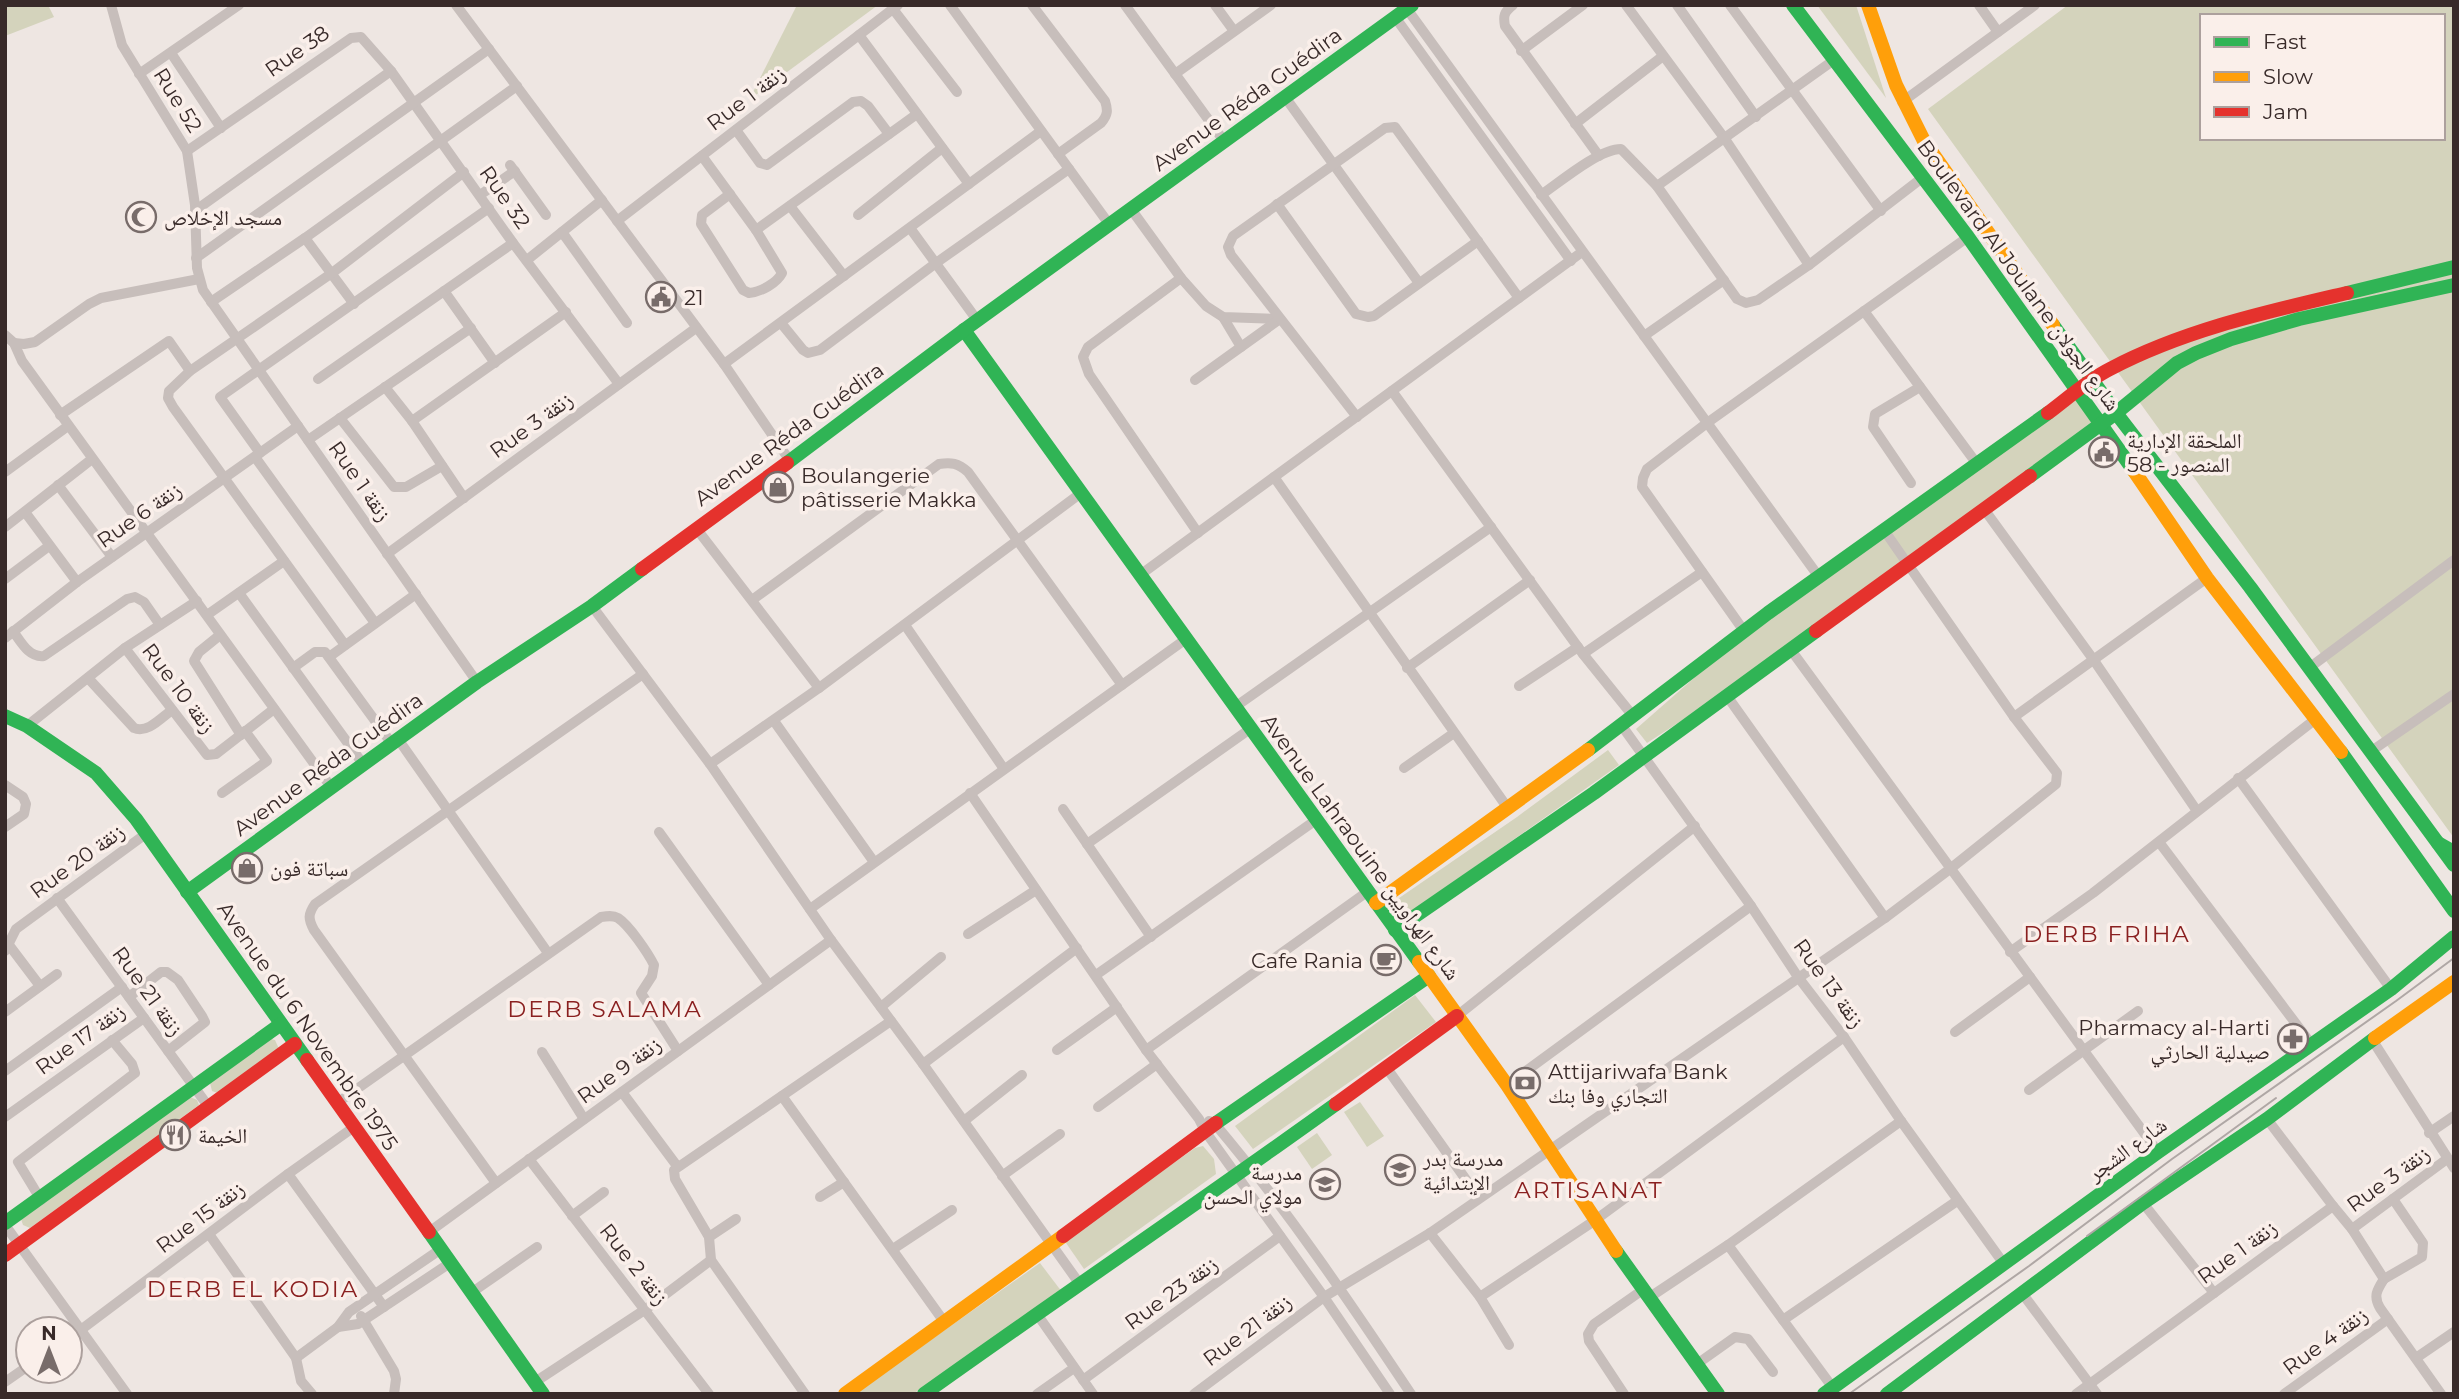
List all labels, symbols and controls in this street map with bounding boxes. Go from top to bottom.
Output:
legend [2200,14,2445,140]
street label: Rue 38 [260,20,334,82]
street label: Avenue Réda Guédira [1148,22,1346,176]
text: Fast [2263,29,2307,54]
street label: Rue 1 زنقة [702,60,790,136]
street label: Rue 52 [149,63,207,137]
text: Slow [2263,64,2313,89]
text: Jam [2262,99,2308,124]
street label: Boulevard Al Joulane شارع الجولان [1911,135,2126,416]
street label: Rue 32 [474,161,536,233]
mosque icon: مسجد الإخلاص [124,200,158,234]
place label: مسجد الإخلاص [164,205,282,231]
public building icon: 21 [644,280,678,314]
place label: 21 [684,285,704,310]
street label: Avenue Réda Guédira [690,357,888,511]
street label: Rue 3 زنقة [485,387,577,463]
place label: الملحقة الإدارية 58 - المنصور [2127,428,2242,477]
public building icon: الملحقة الإدارية 58 - المنصور [2087,435,2121,469]
street label: Rue 1 زنقة [323,436,397,526]
place label: Boulangerie pâtisserie Makka [801,463,977,512]
shop icon: Boulangerie pâtisserie Makka [761,470,795,504]
street label: Rue 6 زنقة [92,477,186,553]
street label: Rue 10 زنقة [137,638,221,738]
street label: Avenue Réda Guédira [229,687,427,841]
street label: Avenue Lahraouine شارع الهراويين [1255,709,1466,985]
street label: Rue 20 زنقة [25,818,129,904]
shop icon: سباتة فون [230,851,264,885]
place label: سباتة فون [270,856,348,881]
street label: Avenue du 6 Novembre 1975 [212,897,404,1155]
district label: DERB FRIHA [2023,920,2191,948]
street label: Rue 13 زنقة [1788,934,1870,1032]
street label: Rue 21 زنقة [107,942,189,1040]
cafe icon: Cafe Rania [1369,943,1403,977]
place label: Cafe Rania [1251,948,1363,973]
district label: DERB SALAMA [507,995,703,1023]
street label: Rue 17 زنقة [30,998,130,1080]
place label: Pharmacy al-Harti صيدلية الحارثي [2078,1015,2270,1068]
pharmacy icon: Pharmacy al-Harti صيدلية الحارثي [2276,1022,2310,1056]
street label: Rue 9 زنقة [572,1031,666,1109]
place label: Attijariwafa Bank التجاري وفا بنك [1548,1059,1728,1112]
bank icon: Attijariwafa Bank التجاري وفا بنك [1508,1066,1542,1100]
street label: شارع الشجر [2082,1112,2172,1187]
restaurant icon: الخيمة [158,1118,192,1152]
place label: الخيمة [198,1123,247,1148]
street label: Rue 3 زنقة [2342,1141,2434,1217]
place label: مدرسة بدر الإبتدائية [1422,1146,1503,1196]
school or university icon: مدرسة بدر الإبتدائية [1383,1153,1417,1187]
place label: مدرسة مولاي الحسن [1204,1160,1302,1213]
school or university icon: مدرسة مولاي الحسن [1308,1167,1342,1201]
street label: Rue 15 زنقة [151,1176,249,1258]
district label: ARTISANAT [1514,1176,1664,1204]
street label: Rue 1 زنقة [2192,1215,2282,1289]
street label: Rue 2 زنقة [594,1218,674,1310]
street label: Rue 23 زنقة [1120,1251,1222,1335]
district label: DERB EL KODIA [147,1275,359,1303]
street label: Rue 21 زنقة [1198,1289,1296,1371]
street label: Rue 4 زنقة [2278,1302,2372,1380]
north arrow [14,1315,84,1385]
text: N [41,1322,57,1345]

